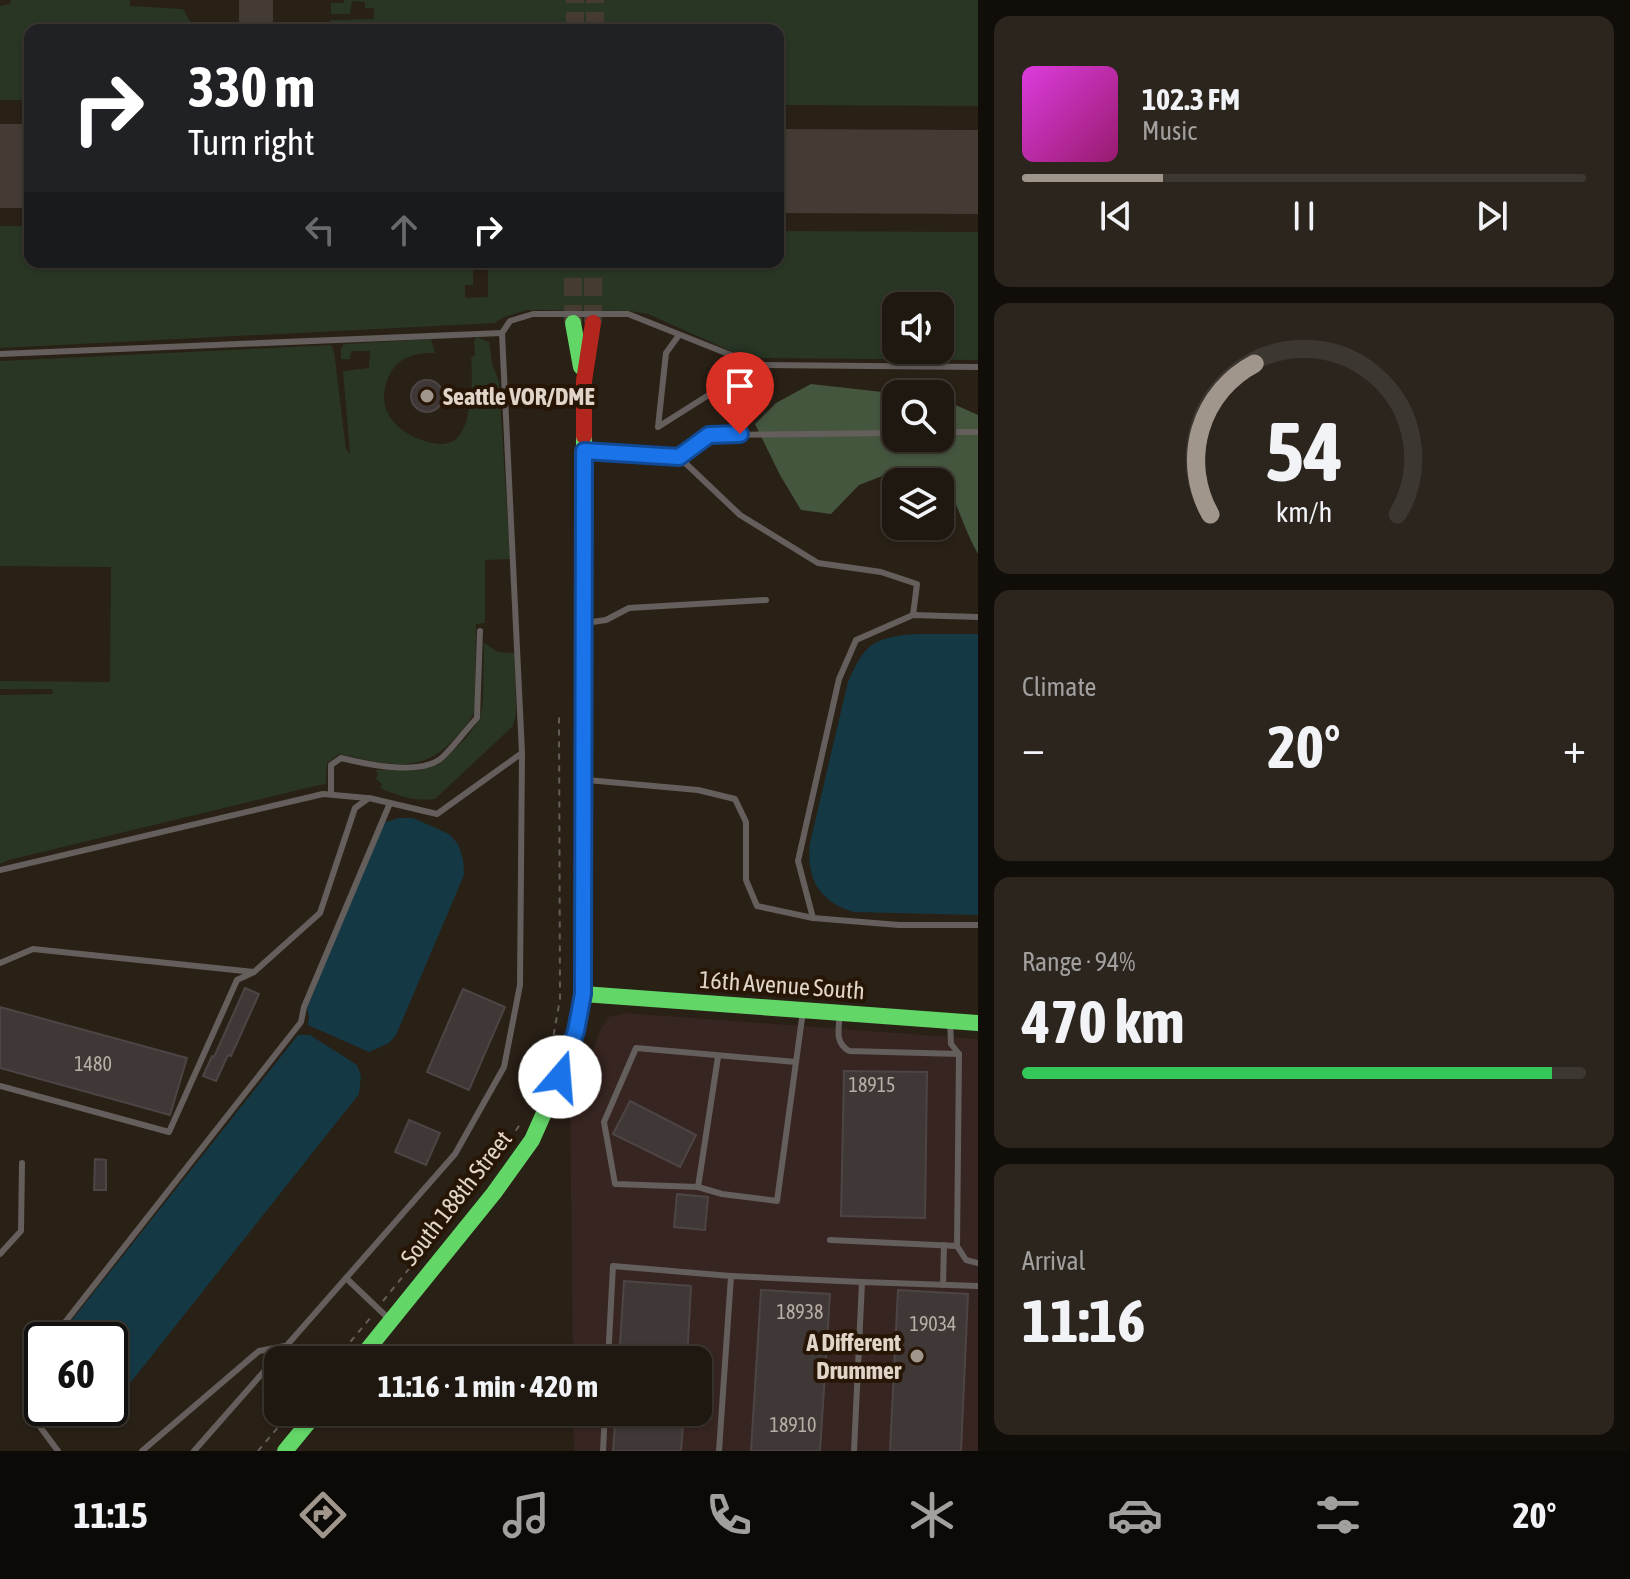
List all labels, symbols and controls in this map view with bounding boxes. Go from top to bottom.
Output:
text: 330 m [188,55,315,119]
icon: right [56,56,160,160]
text: 102.3 FM [1142,82,1240,116]
text: Music [1142,116,1197,146]
text: Turn right [188,121,315,163]
icon: previous [1094,194,1138,238]
icon: pause [1282,194,1326,238]
icon: next [1470,194,1514,238]
icon: left [298,208,342,252]
icon: ahead [382,208,426,252]
icon: right [466,208,510,252]
map controls [882,292,954,540]
button: sound [882,292,954,364]
pin [706,352,774,434]
icon: arrive [718,364,762,408]
button: search [882,380,954,452]
place label: Seattle VOR/DME [443,383,595,410]
marker: Seattle VOR/DME [418,387,436,405]
text: 54 [1265,402,1343,498]
button: layers [882,468,954,540]
text: km/h [1276,495,1332,528]
text: Climate [1022,672,1096,702]
text: 20° [1268,712,1340,781]
text: − [1022,722,1045,772]
text: + [1563,722,1586,772]
text: Range · 94% [1022,947,1135,977]
street label: 16th Avenue South [698,966,866,1004]
text: 470 km [1022,987,1184,1056]
position arrow [518,1035,602,1119]
house number: 1480 [74,1052,112,1075]
house number: 18915 [849,1073,896,1096]
street label: South 188th Street [395,1125,517,1271]
text: Arrival [1022,1246,1086,1276]
text: 11:16 [1022,1286,1145,1355]
house number: 18938 [777,1300,824,1323]
house number: 19034 [910,1312,957,1335]
speed limit sign: 60 [24,1322,128,1426]
place label: A Different Drummer [806,1329,902,1384]
marker: A Different Drummer [908,1347,926,1365]
text: 11:16 · 1 min · 420 m [378,1369,598,1403]
house number: 18910 [770,1413,817,1436]
icon: directions [295,1487,351,1543]
icon: music [498,1487,554,1543]
icon: phone [701,1487,757,1543]
icon: climate [904,1487,960,1543]
icon: car [1107,1487,1163,1543]
icon: filters [1310,1487,1366,1543]
text: 11:15 [74,1494,148,1536]
text: 20° [1513,1494,1556,1536]

